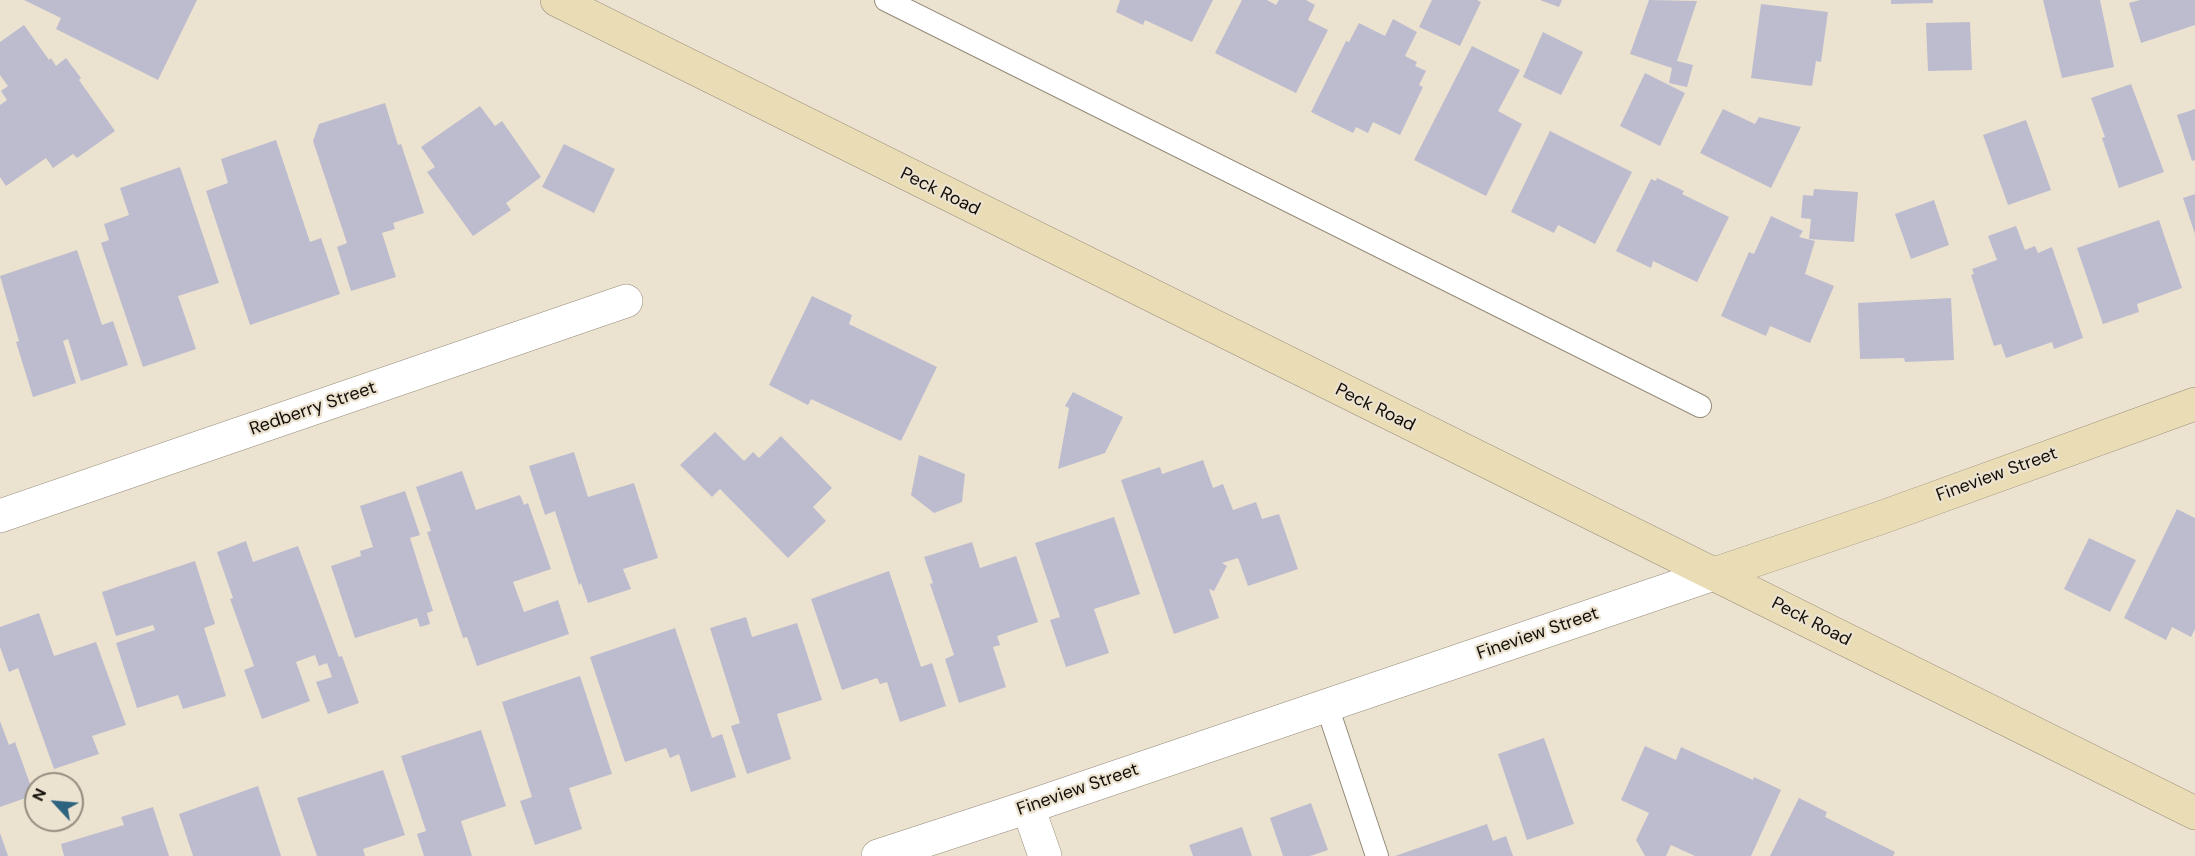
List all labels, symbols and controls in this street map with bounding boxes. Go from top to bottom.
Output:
street label: Peck Road [897,163,983,221]
street label: Redberry Street [247,377,379,441]
street label: Peck Road [1332,379,1418,437]
street label: Fineview Street [1933,443,2061,507]
street label: Peck Road [1768,593,1854,651]
street label: Fineview Street [1474,603,1602,665]
street label: Fineview Street [1014,759,1142,821]
north arrow [24,772,84,832]
text: N [27,785,51,805]

